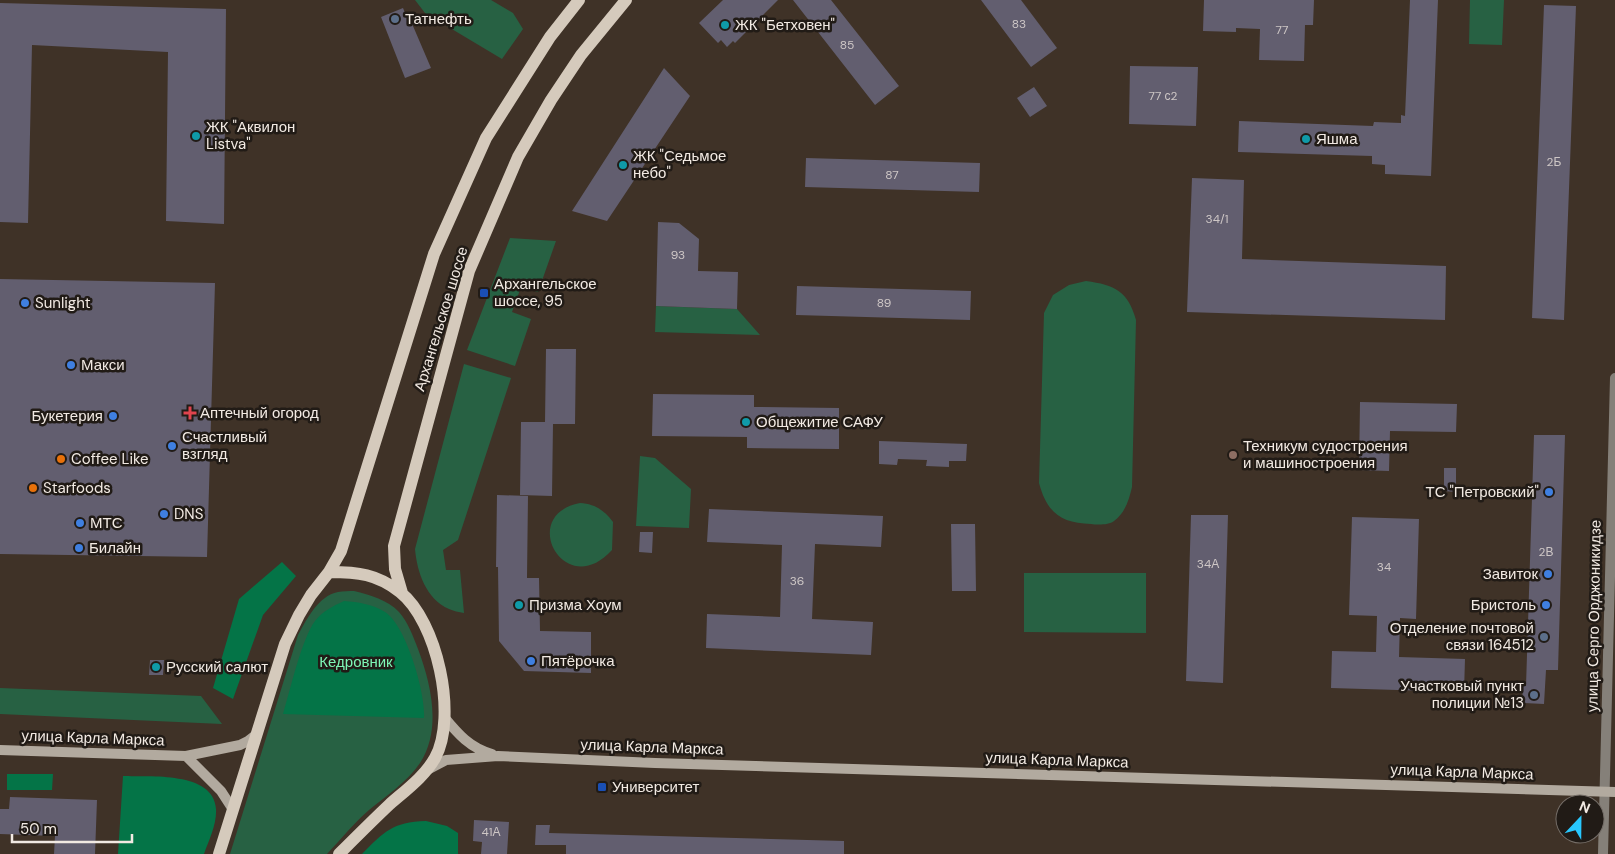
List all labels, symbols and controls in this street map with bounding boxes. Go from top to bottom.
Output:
place label: Татнефть [405,9,472,29]
marker: Татнефть [389,13,401,25]
place label: ЖК "Бетховен" [735,15,835,35]
house number: 83 [1012,16,1026,32]
marker: ЖК "Бетховен" [719,19,731,31]
house number: 77 [1276,22,1288,38]
house number: 85 [840,37,854,53]
house number: 77 с2 [1149,88,1178,104]
place label: ЖК "Аквилон Listva" [206,117,295,154]
place label: Яшма [1316,129,1358,149]
marker: ЖК "Аквилон Listva" [190,130,202,142]
marker: Яшма [1300,133,1312,145]
place label: ЖК "Седьмое небо" [633,146,726,183]
house number: 2Б [1547,154,1562,170]
marker: ЖК "Седьмое небо" [617,159,629,171]
house number: 87 [885,167,899,183]
house number: 34/1 [1206,211,1228,227]
street label: Архангельское шоссе [409,244,473,394]
house number: 93 [671,247,685,263]
place label: Архангельское шоссе, 95 [494,274,597,311]
marker: Архангельское шоссе, 95 [478,287,490,299]
place label: Sunlight [35,293,91,313]
house number: 89 [877,295,891,311]
marker: Sunlight [19,297,31,309]
place label: Макси [81,355,125,375]
marker: Макси [65,359,77,371]
place label: Аптечный огород [200,403,319,423]
place label: Букетерия [32,406,103,426]
marker: Аптечный огород [184,407,196,419]
marker: Букетерия [107,410,119,422]
place label: Общежитие САФУ [756,412,883,432]
marker: Общежитие САФУ [740,416,752,428]
place label: Счастливый взгляд [182,427,267,464]
place label: Техникум судостроения и машиностроения [1243,436,1408,473]
marker: Счастливый взгляд [166,440,178,452]
place label: Coffee Like [71,449,149,469]
marker: Техникум судостроения и машиностроения [1227,449,1239,461]
marker: Coffee Like [55,453,67,465]
place label: Starfoods [43,478,111,498]
marker: Starfoods [27,482,39,494]
place label: ТС "Петровский" [1425,482,1539,502]
marker: ТС "Петровский" [1543,486,1555,498]
place label: DNS [174,504,204,524]
marker: DNS [158,508,170,520]
place label: МТС [90,513,123,533]
marker: МТС [74,517,86,529]
street label: улица Серго Орджоникидзе [1582,520,1606,712]
place label: Билайн [89,538,141,558]
marker: Билайн [73,542,85,554]
house number: 2В [1539,544,1553,560]
house number: 34А [1197,556,1219,572]
house number: 34 [1377,559,1391,575]
place label: Завиток [1483,564,1538,584]
marker: Завиток [1542,568,1554,580]
house number: 36 [790,573,804,589]
place label: Призма Хоум [529,595,622,615]
place label: Бристоль [1471,595,1536,615]
marker: Призма Хоум [513,599,525,611]
marker: Бристоль [1540,599,1552,611]
place label: Отделение почтовой связи 164512 [1390,618,1534,655]
marker: Отделение почтовой связи 164512 [1538,631,1550,643]
place label: Пятёрочка [541,651,615,671]
park label: Кедровник [319,652,393,672]
marker: Пятёрочка [525,655,537,667]
place label: Русский салют [166,657,268,677]
marker: Русский салют [150,661,162,673]
place label: Участковый пункт полиции №13 [1400,676,1524,713]
marker: Участковый пункт полиции №13 [1528,689,1540,701]
street label: улица Карла Маркса [21,726,166,751]
street label: улица Карла Маркса [580,735,725,760]
street label: улица Карла Маркса [985,748,1130,773]
street label: улица Карла Маркса [1390,760,1535,785]
place label: Университет [612,777,699,797]
marker: Университет [596,781,608,793]
north arrow [1555,794,1605,844]
text: N [1577,797,1593,817]
scale bar [12,812,132,844]
text: 50 m [20,819,57,839]
house number: 41А [481,824,501,840]

